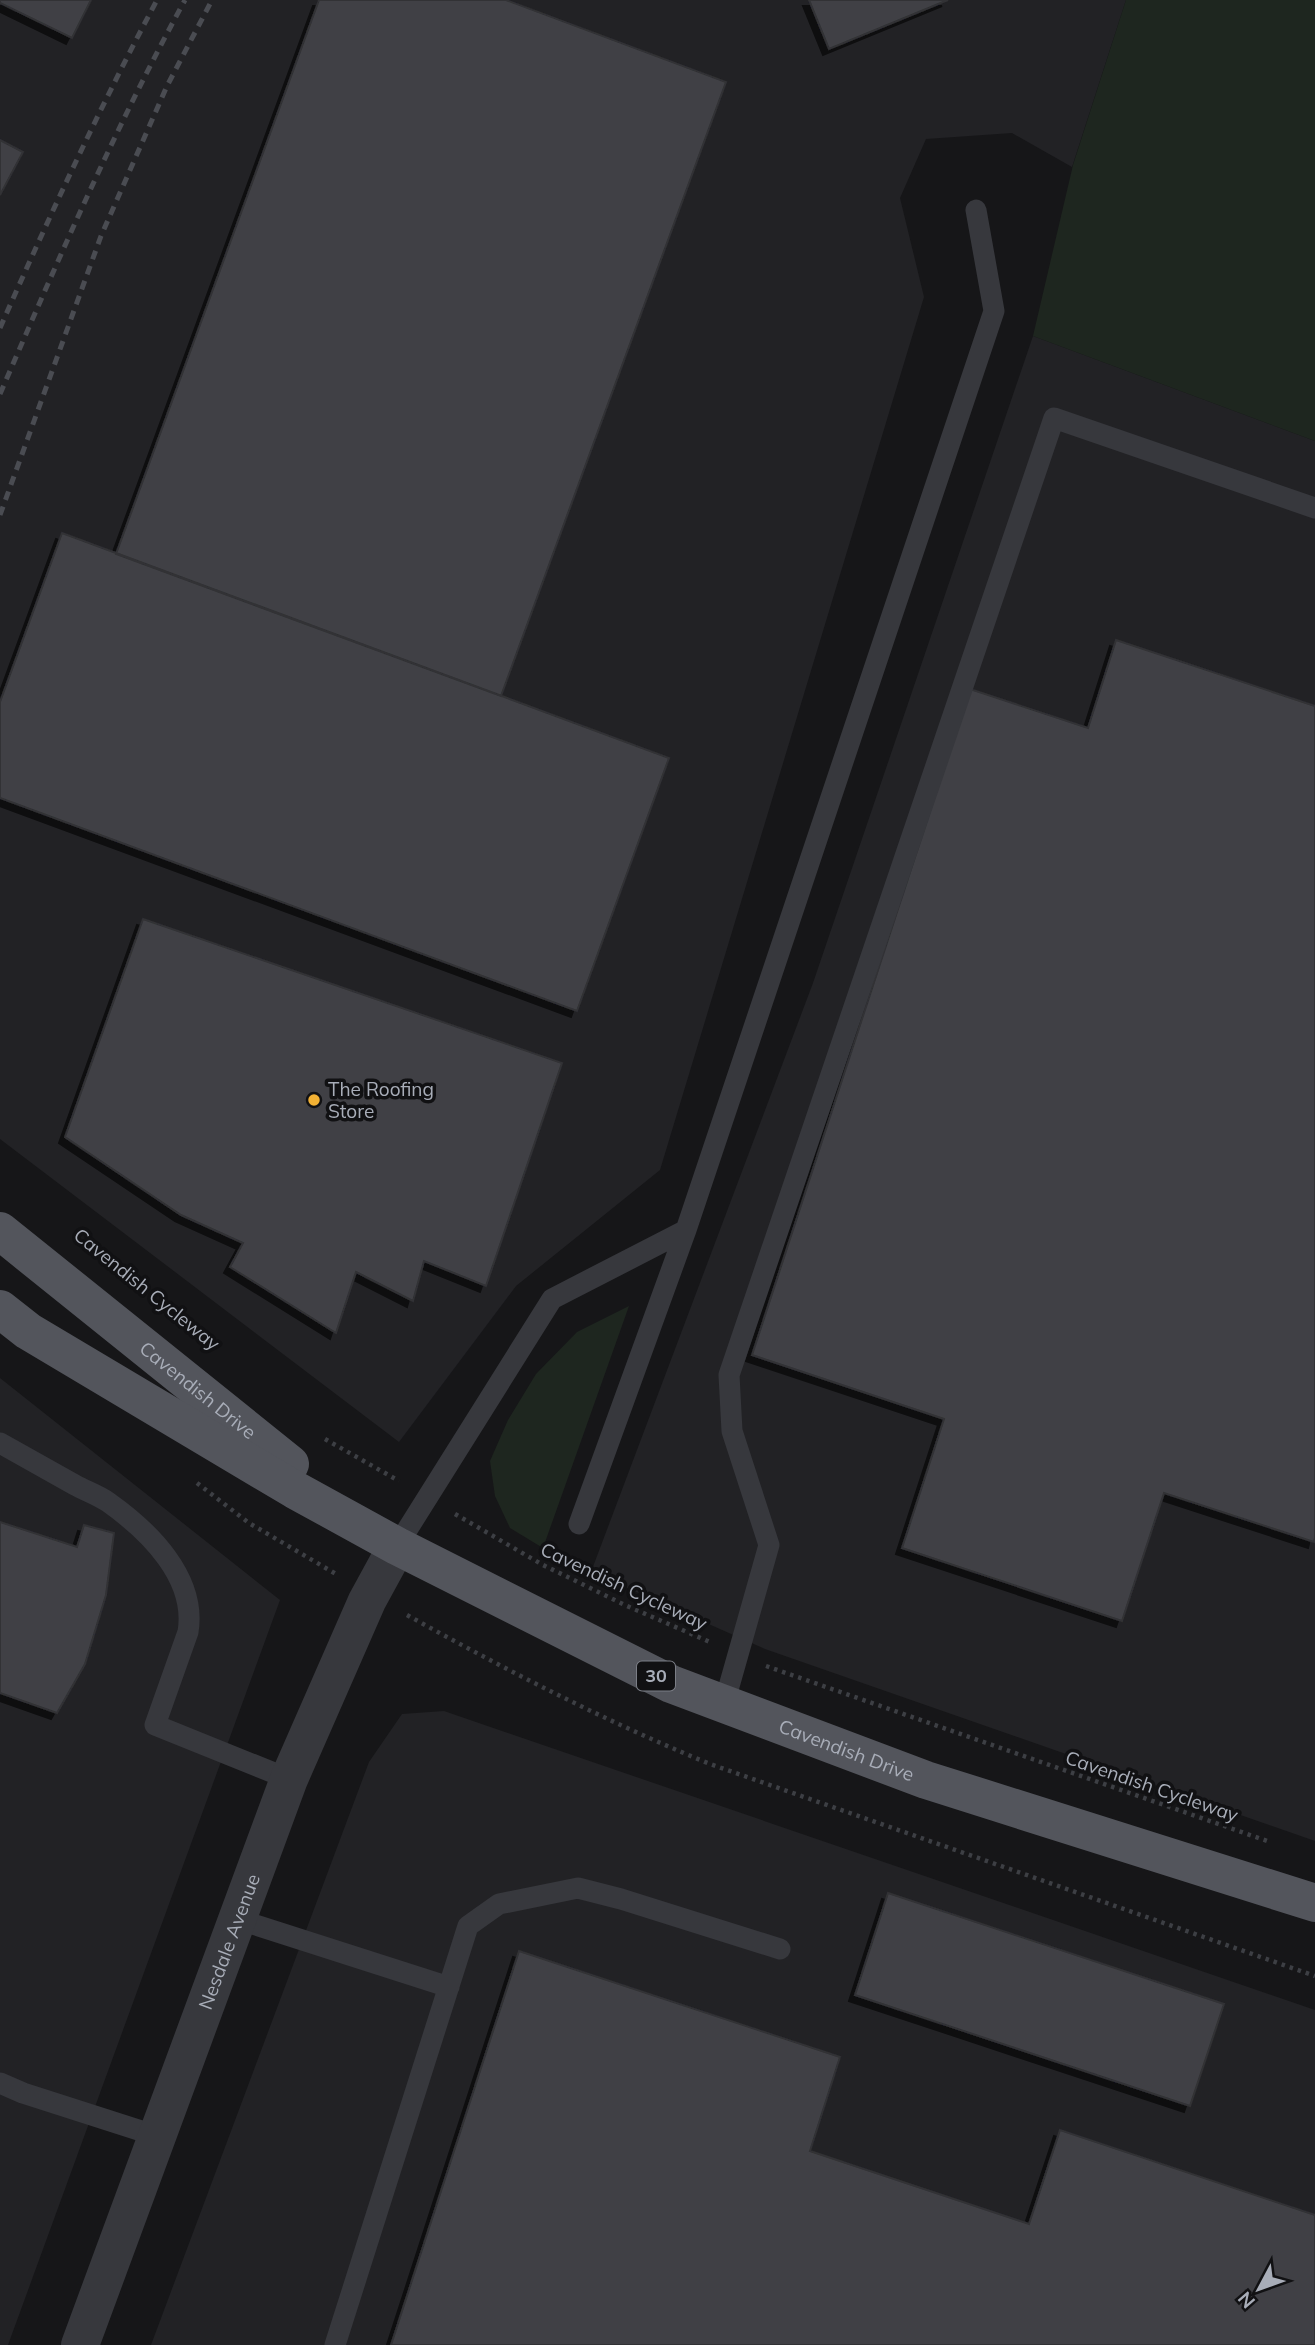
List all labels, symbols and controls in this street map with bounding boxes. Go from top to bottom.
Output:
place label: The Roofing Store [328,1077,434,1123]
marker: The Roofing Store [306,1092,322,1108]
street label: Cavendish Cycleway [69,1223,225,1355]
street label: Cavendish Drive [135,1336,261,1444]
street label: Cavendish Cycleway [537,1537,711,1635]
road number: 30 [637,1661,675,1690]
street label: Cavendish Drive [775,1714,918,1786]
street label: Cavendish Cycleway [1062,1745,1242,1827]
street label: Nesdale Avenue [193,1870,265,2013]
north arrow [1224,2254,1294,2324]
text: N [1232,2287,1260,2313]

